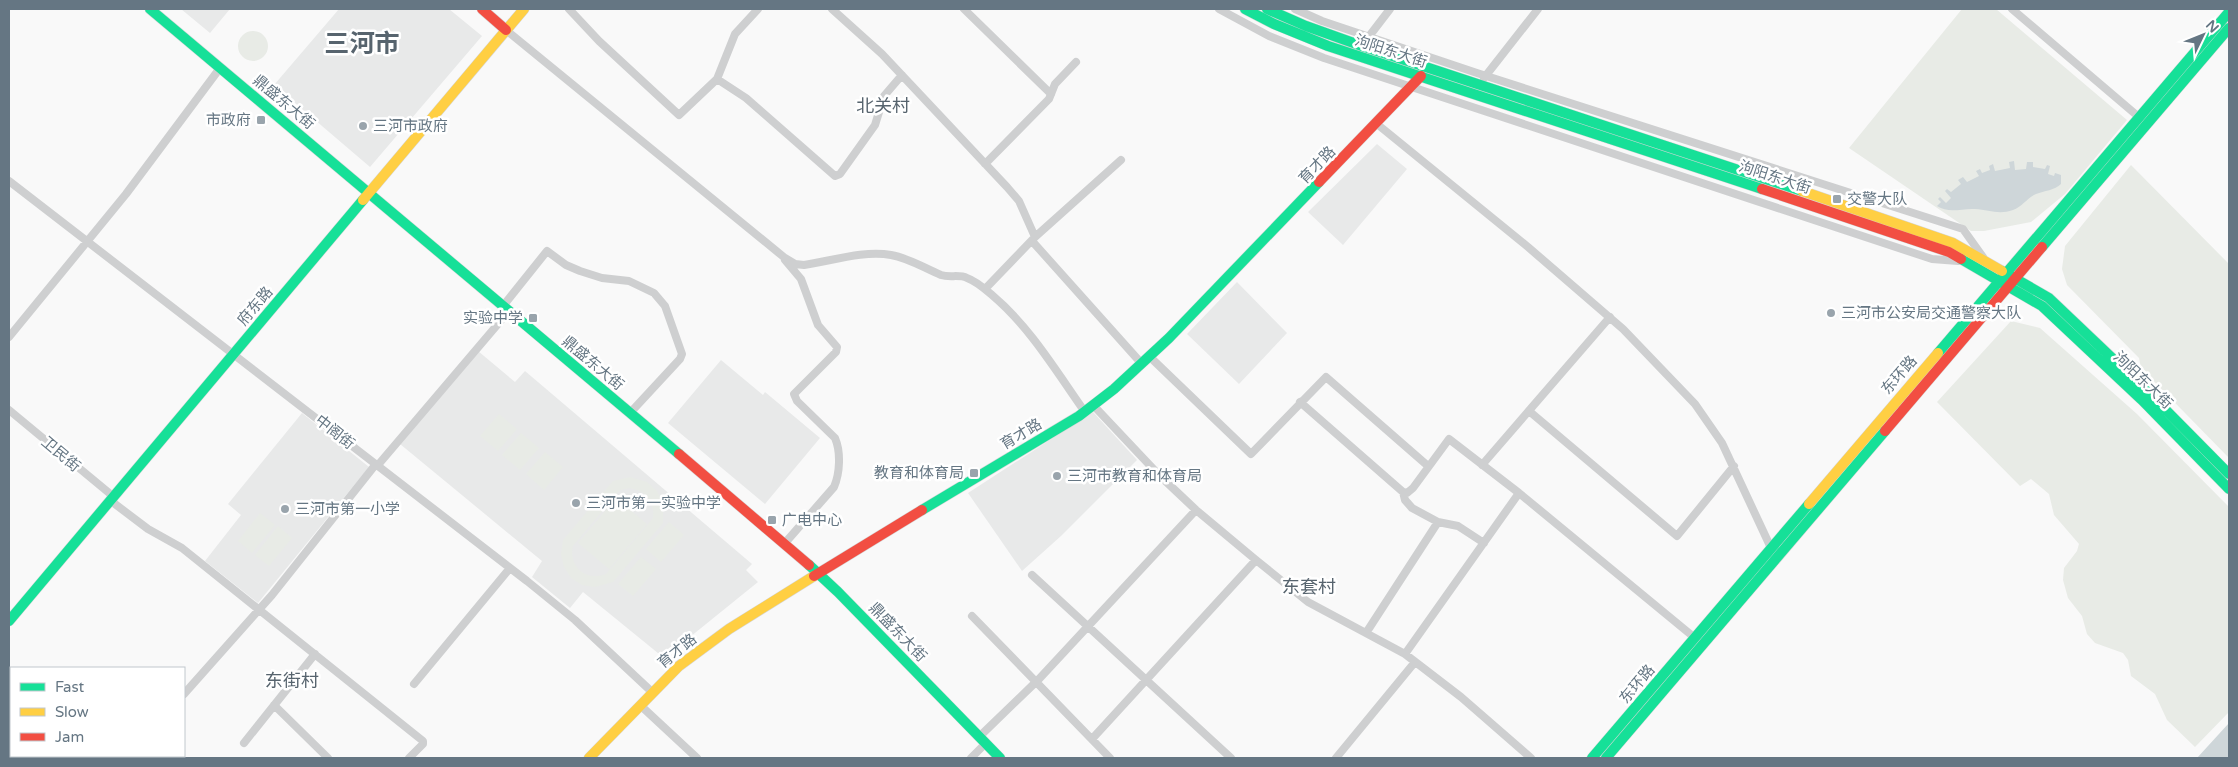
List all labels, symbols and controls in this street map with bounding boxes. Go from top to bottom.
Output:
north arrow [2178,10,2228,60]
text: N [2202,17,2222,36]
district label: 三河市 [324,29,400,59]
street label: 泃阳东大街 [1353,31,1429,71]
street label: 鼎盛东大街 [249,71,319,133]
district label: 北关村 [856,95,910,117]
place label: 市政府 [206,111,251,129]
marker: 市政府 [255,114,267,126]
place label: 三河市政府 [373,117,448,135]
marker: 三河市政府 [357,120,369,132]
street label: 育才路 [1295,143,1339,187]
street label: 泃阳东大街 [1737,157,1813,197]
place label: 交警大队 [1847,190,1907,208]
marker: 交警大队 [1831,193,1843,205]
street label: 府东路 [234,283,276,329]
place label: 三河市公安局交通警察大队 [1841,304,2021,322]
marker: 三河市公安局交通警察大队 [1825,307,1837,319]
place label: 实验中学 [463,309,523,327]
marker: 实验中学 [527,312,539,324]
street label: 鼎盛东大街 [558,332,628,394]
street label: 泃阳东大街 [2110,347,2176,413]
street label: 东环路 [1877,352,1921,398]
street label: 中阁街 [312,411,358,453]
street label: 育才路 [997,415,1045,453]
street label: 卫民街 [38,433,84,475]
place label: 教育和体育局 [874,464,964,482]
marker: 教育和体育局 [968,467,980,479]
place label: 三河市教育和体育局 [1067,467,1202,485]
marker: 三河市教育和体育局 [1051,470,1063,482]
place label: 三河市第一实验中学 [586,494,721,512]
marker: 三河市第一实验中学 [570,497,582,509]
place label: 三河市第一小学 [295,500,400,518]
marker: 三河市第一小学 [279,503,291,515]
place label: 广电中心 [782,511,842,529]
marker: 广电中心 [766,514,778,526]
district label: 东套村 [1282,576,1336,598]
street label: 鼎盛东大街 [865,599,931,665]
street label: 育才路 [654,630,700,672]
street label: 东环路 [1616,661,1658,707]
legend [10,667,185,757]
district label: 东街村 [265,670,319,692]
text: Fast [55,678,85,696]
text: Slow [55,703,89,721]
text: Jam [55,728,84,746]

